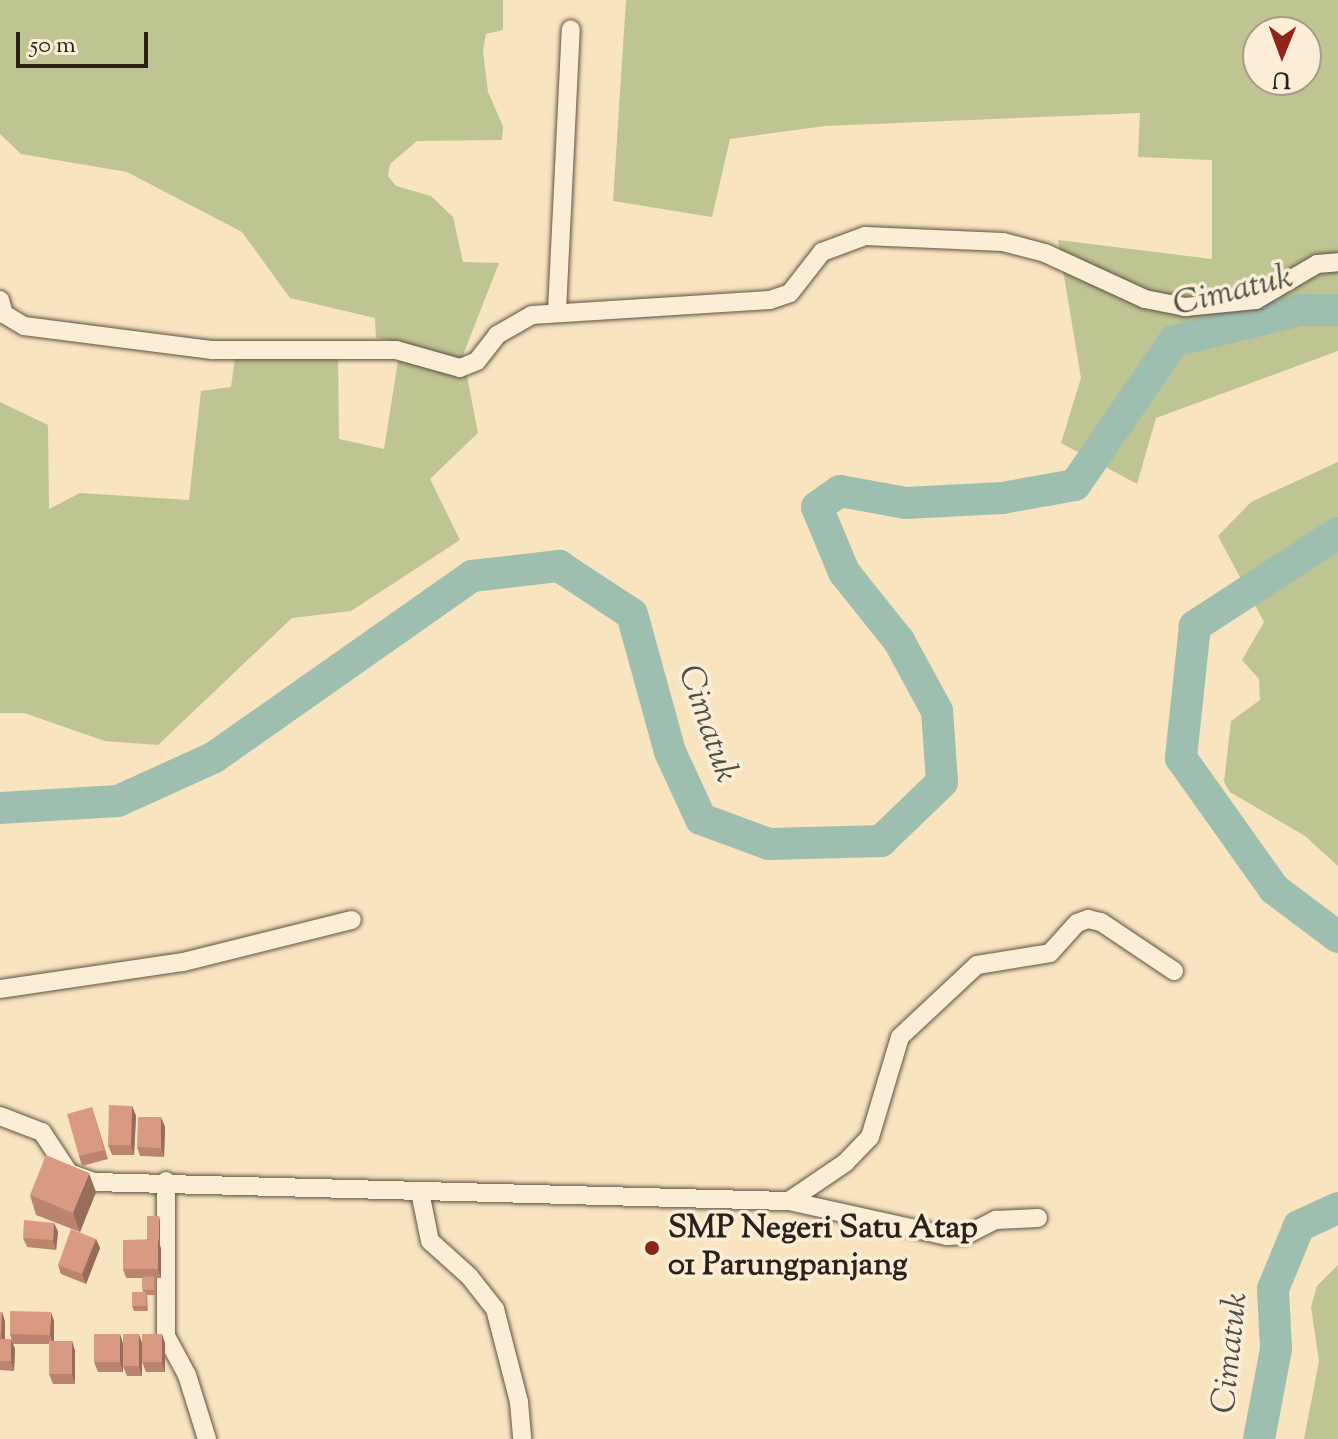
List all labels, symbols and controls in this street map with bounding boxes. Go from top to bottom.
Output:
scale bar [20,16,152,66]
north arrow [1242,16,1322,96]
text: 50 m [30,29,76,63]
text: U [1272,62,1291,94]
water label: Cimatuk [1169,258,1297,326]
water label: Cimatuk [668,660,746,788]
place label: SMP Negeri Satu Atap 01 Parungpanjang [668,1211,978,1286]
marker: SMP Negeri Satu Atap 01 Parungpanjang [643,1239,661,1257]
water label: Cimatuk [1204,1291,1258,1415]

